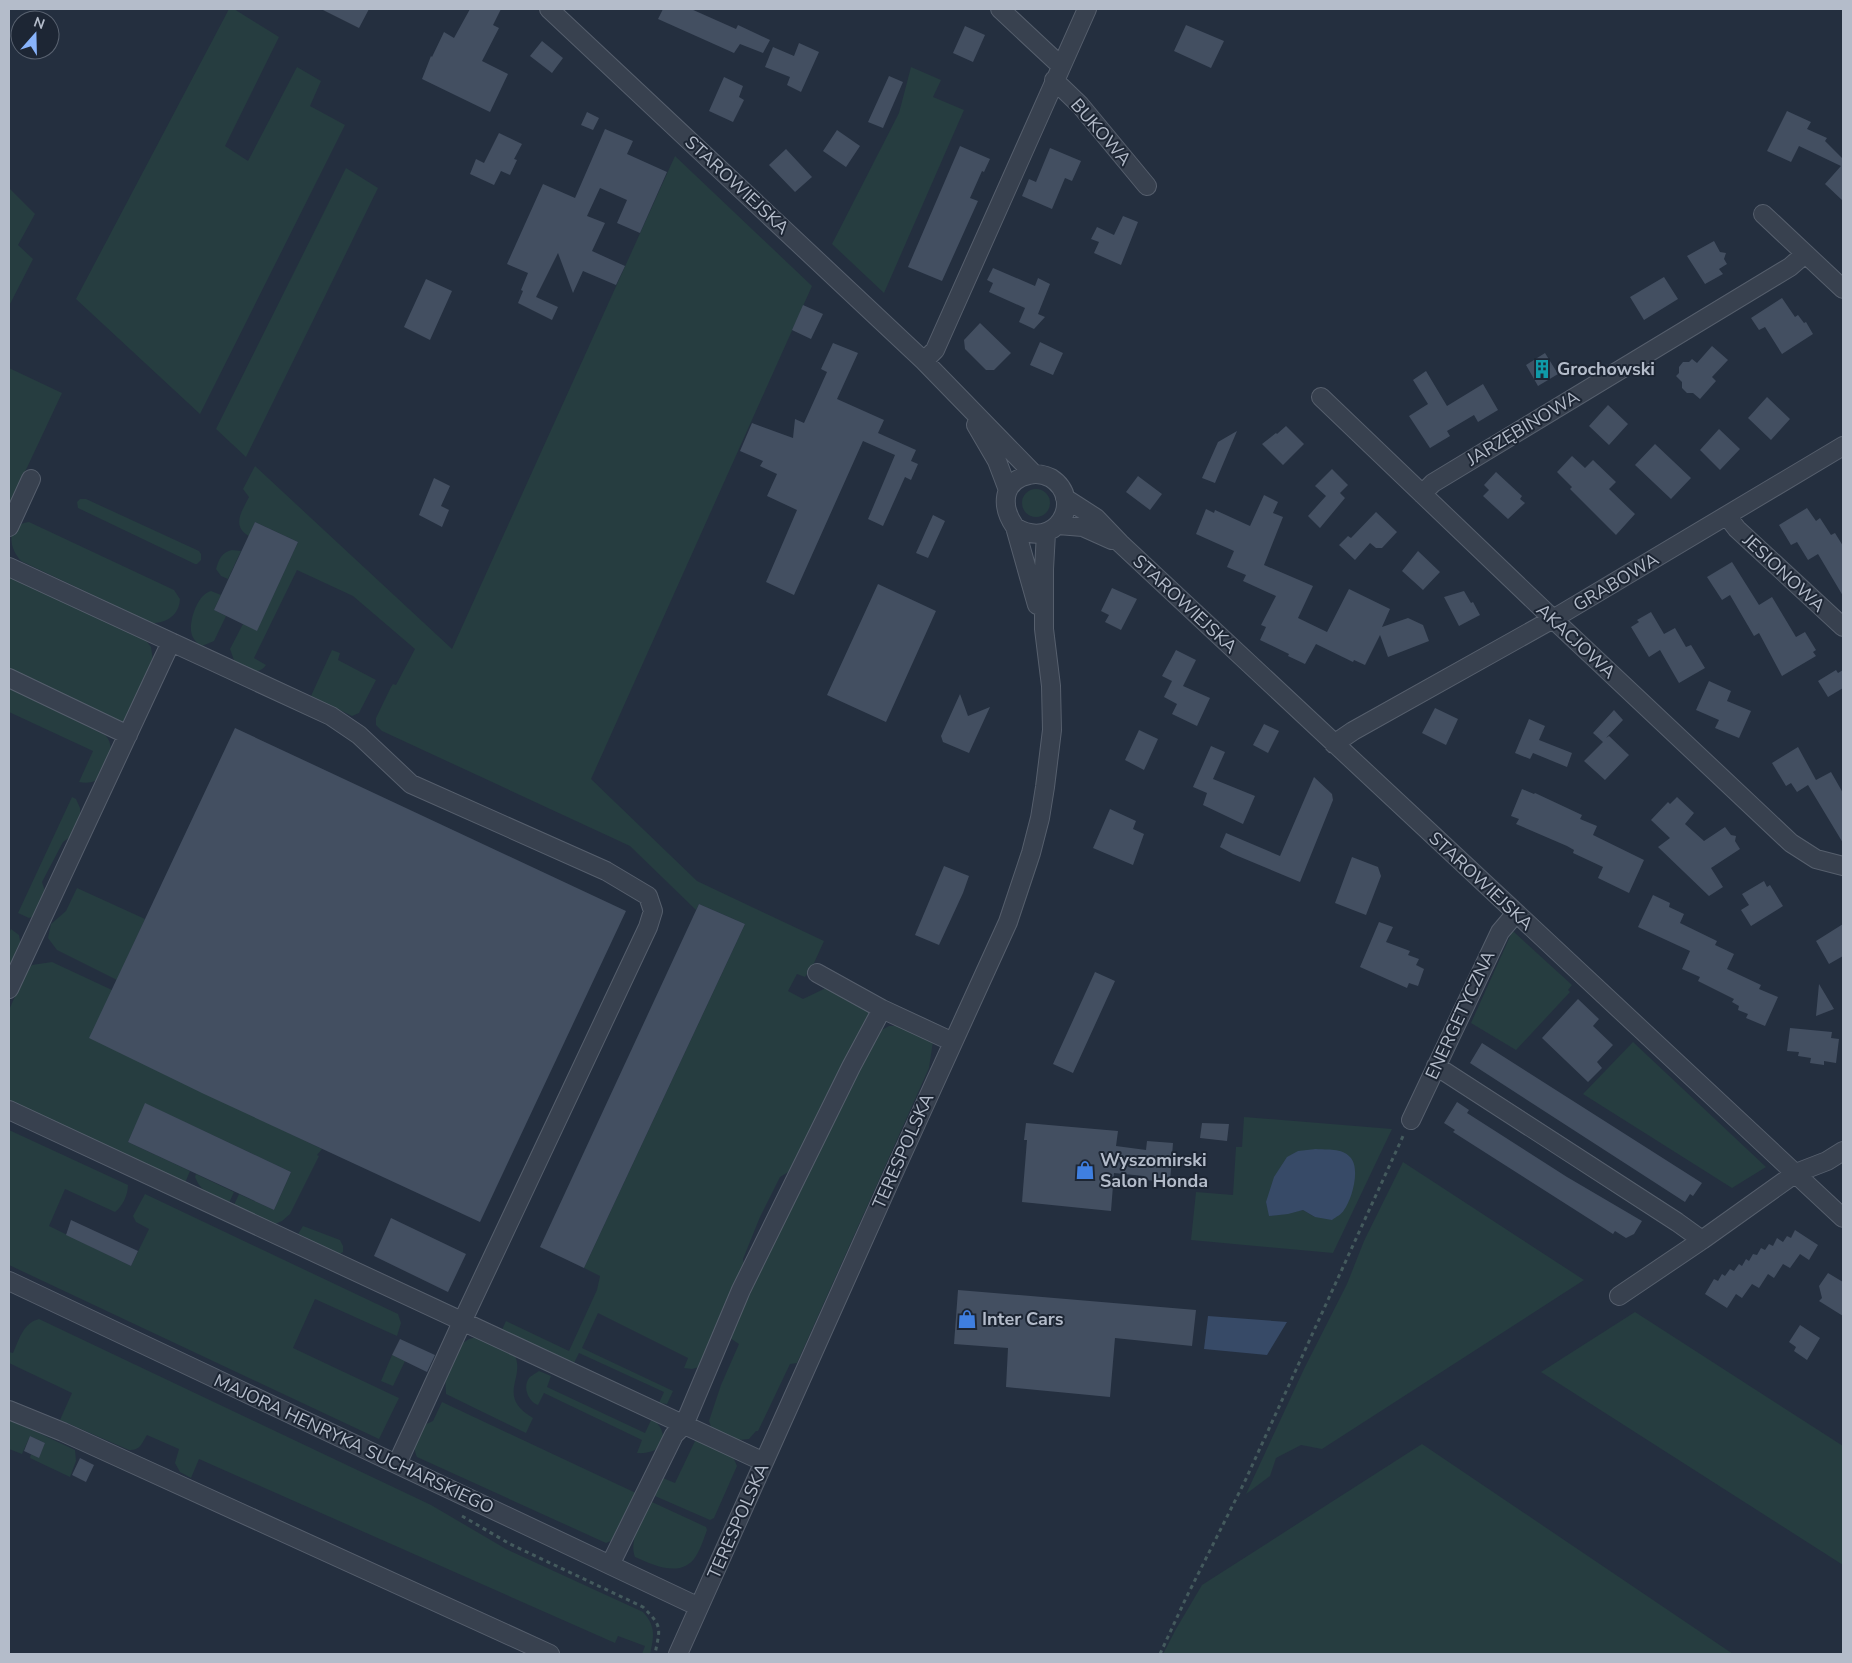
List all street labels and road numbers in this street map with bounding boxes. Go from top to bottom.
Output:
street label: BUKOWA [1065,93,1137,171]
street label: STAROWIEJSKA [680,130,794,240]
street label: JARZĘBINOWA [1461,385,1584,472]
street label: JESIONOWA [1737,528,1830,617]
street label: GRABOWA [1569,547,1663,617]
street label: STAROWIEJSKA [1128,549,1242,659]
street label: AKACJOWA [1531,598,1621,684]
street label: STAROWIEJSKA [1424,826,1538,936]
street label: ENERGETYCZNA [1420,947,1500,1083]
street label: TERESPOLSKA [867,1089,939,1213]
street label: MAJORA HENRYKA SUCHARSKIEGO [210,1368,498,1520]
street label: TERESPOLSKA [702,1459,774,1583]

